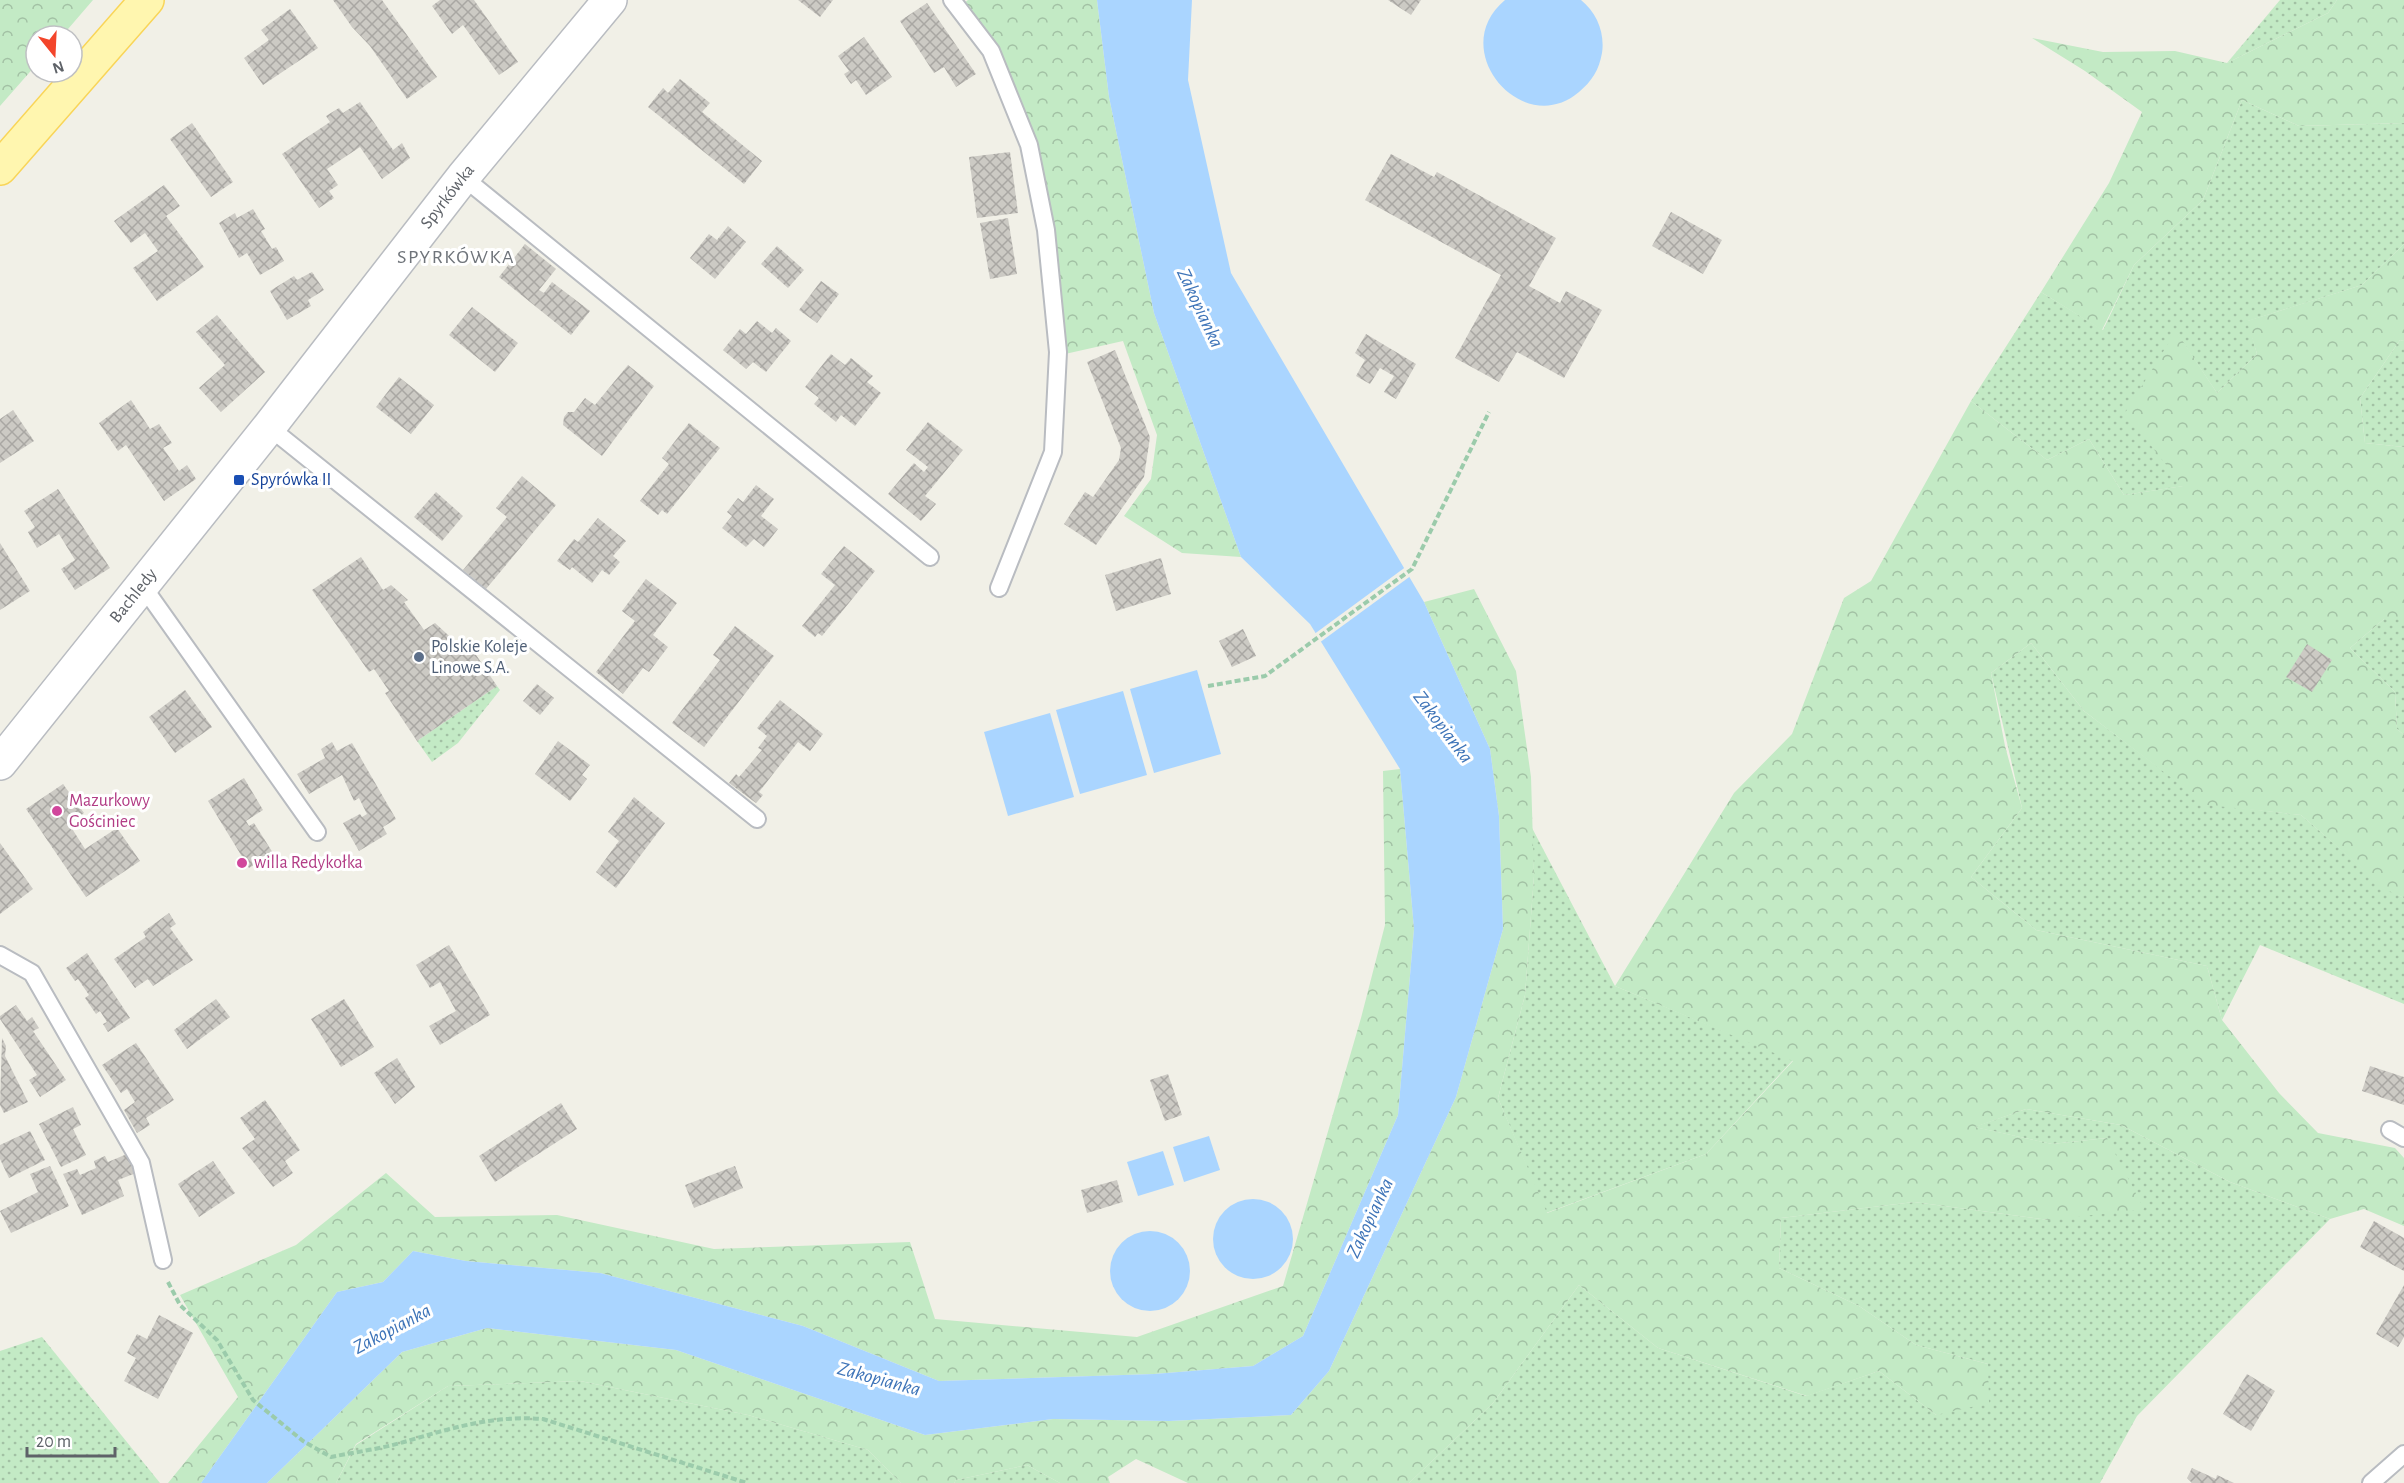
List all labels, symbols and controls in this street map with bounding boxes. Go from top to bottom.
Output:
north arrow [24,24,84,84]
text: N [51,58,66,77]
street label: Spyrkówka [417,161,478,232]
district label: SPYRKÓWKA [397,246,515,267]
water label: Zakopianka [1173,265,1227,351]
place label: Spyrówka II [251,471,331,489]
marker: Spyrówka II [232,473,246,487]
street label: Bachledy [107,565,161,627]
place label: Polskie Koleje Linowe S.A. [431,638,527,677]
marker: Polskie Koleje Linowe S.A. [412,650,426,664]
water label: Zakopianka [1410,687,1476,767]
place label: Mazurkowy Gościniec [69,792,150,831]
marker: Mazurkowy Gościniec [50,804,64,818]
place label: willa Redykołka [254,854,363,872]
marker: willa Redykołka [235,856,249,870]
water label: Zakopianka [1343,1175,1397,1261]
water label: Zakopianka [350,1300,434,1358]
water label: Zakopianka [836,1358,922,1400]
scale bar [27,1420,116,1458]
text: 20 m [36,1433,71,1451]

